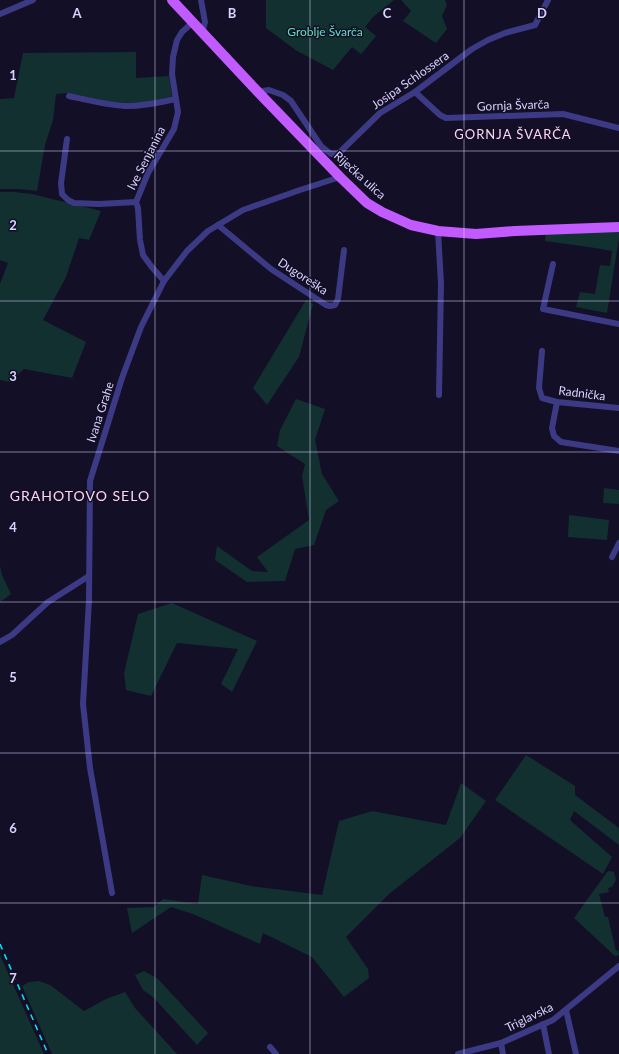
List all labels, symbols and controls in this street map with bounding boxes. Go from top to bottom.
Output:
text: A [71,5,82,21]
text: B [228,5,237,21]
text: C [383,5,392,21]
text: D [537,5,547,21]
park label: Groblje Švarča [287,24,363,39]
street label: Josipa Schlossera [368,48,452,112]
text: 1 [9,67,17,83]
street label: Gornja Švarča [476,96,550,114]
street label: Ive Senjanina [124,124,168,192]
district label: GORNJA ŠVARČA [454,126,572,142]
street label: Riječka ulica [331,148,389,202]
text: 2 [9,217,17,233]
street label: Dugoreška [275,254,331,298]
text: 3 [9,368,17,384]
street label: Ivana Grahe [83,380,117,444]
street label: Radnička [558,383,607,403]
district label: GRAHOTOVO SELO [10,487,150,504]
text: 4 [9,519,17,535]
text: 5 [9,669,17,685]
text: 6 [9,820,17,836]
text: 7 [9,970,17,986]
street label: Triglavska [503,999,555,1035]

